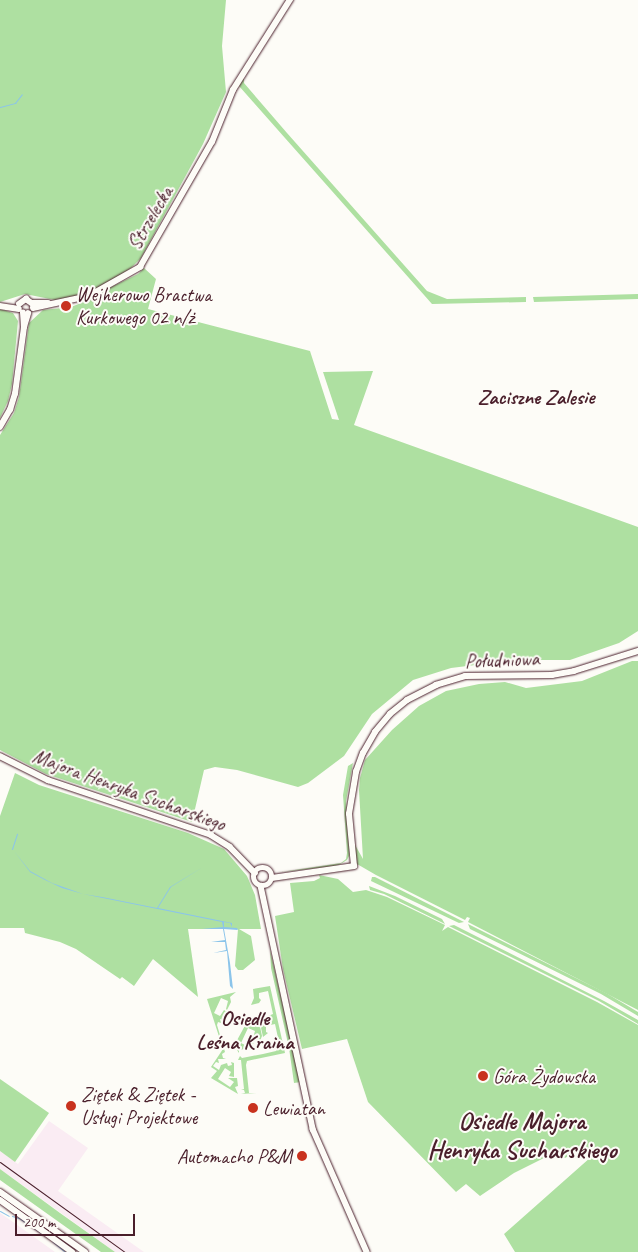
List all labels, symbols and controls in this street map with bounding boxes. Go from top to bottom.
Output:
street label: Strzelecka [122,182,178,254]
place label: Wejherowo Bractwa Kurkowego 02 n/ż [76,282,211,329]
marker: Wejherowo Bractwa Kurkowego 02 n/ż [60,300,72,312]
district label: Zaciszne Zalesie [478,384,594,410]
street label: Południowa [464,647,540,673]
street label: Majora Henryka Sucharskiego [30,744,228,836]
district label: Osiedle Leśna Kraina [196,1005,294,1055]
place label: Góra Żydowska [493,1064,595,1088]
marker: Góra Żydowska [477,1070,489,1082]
place label: Ziętek & Ziętek - Usługi Projektowe [81,1082,197,1129]
place label: Lewiatan [263,1096,325,1120]
marker: Ziętek & Ziętek - Usługi Projektowe [65,1100,77,1112]
marker: Lewiatan [247,1102,259,1114]
district label: Osiedle Majora Henryka Sucharskiego [428,1107,616,1166]
place label: Automacho P&M [177,1144,292,1168]
marker: Automacho P&M [296,1150,308,1162]
scale bar [18,1204,138,1236]
text: 200 m [23,1213,55,1232]

